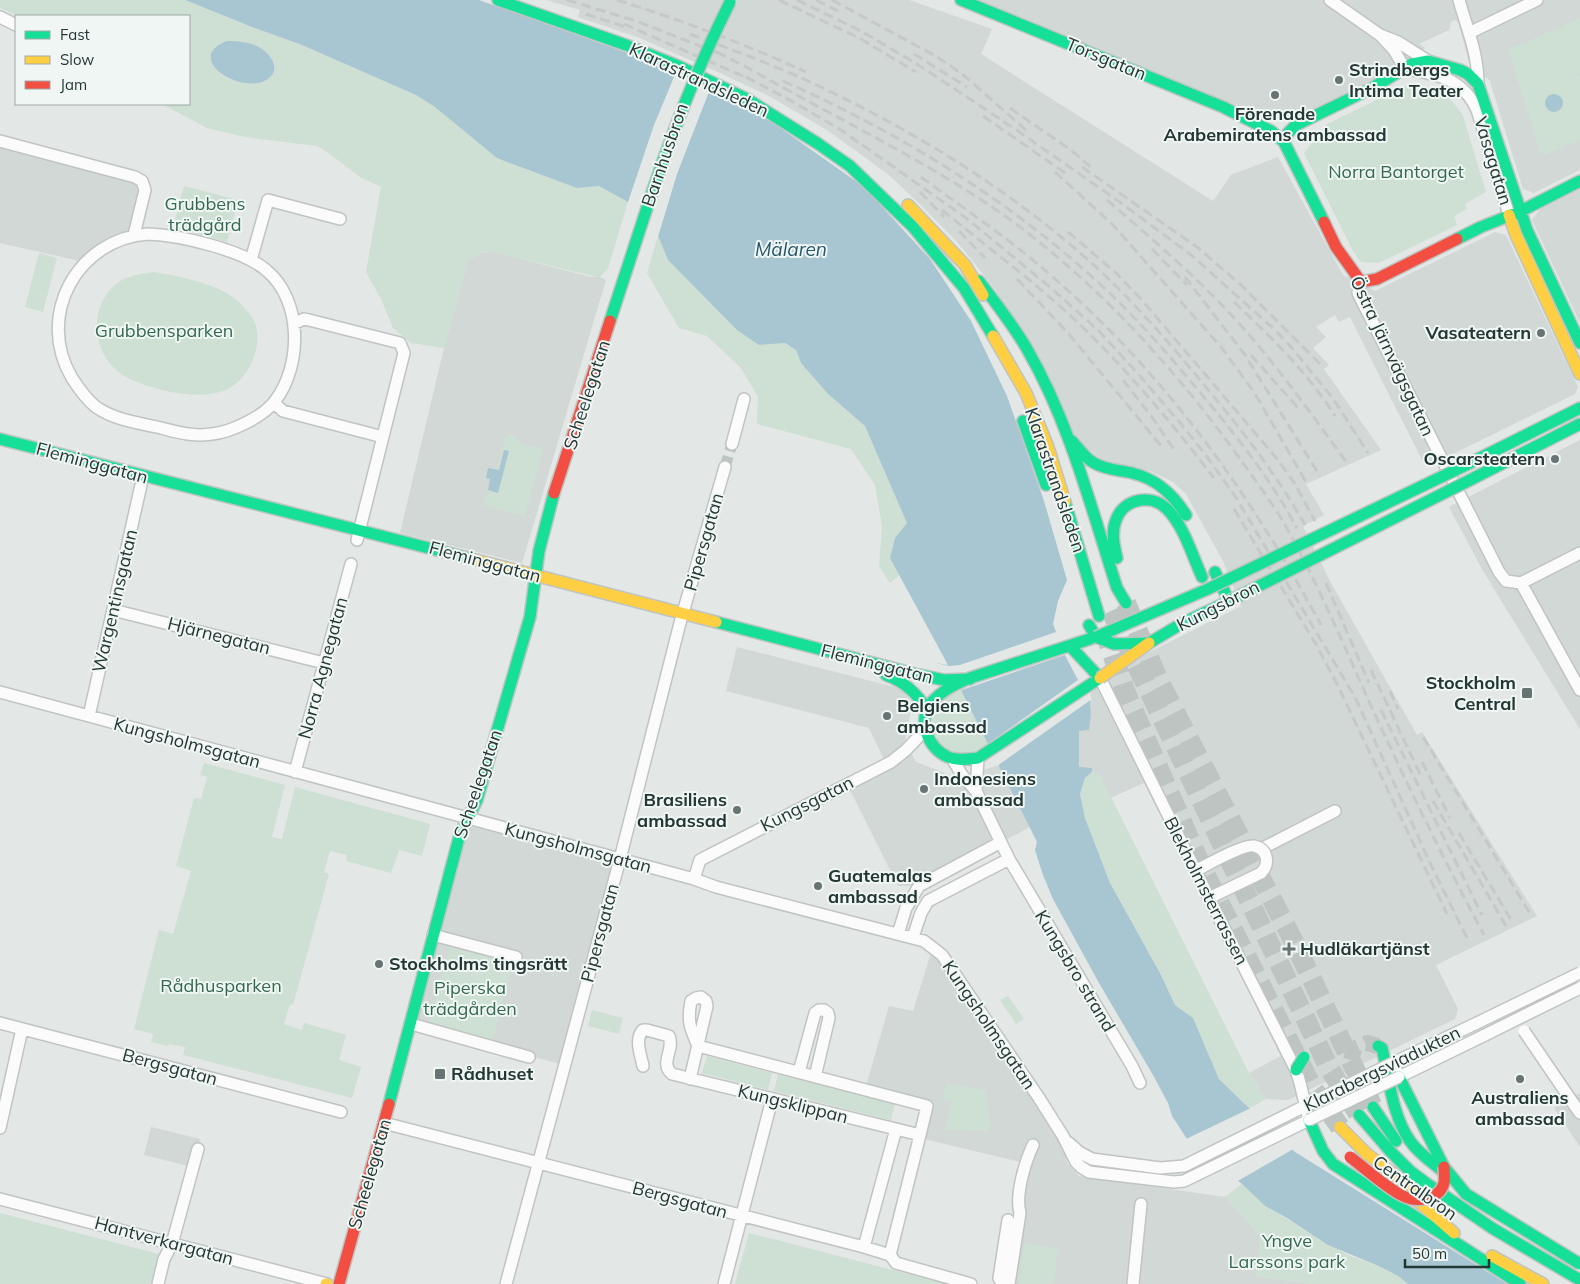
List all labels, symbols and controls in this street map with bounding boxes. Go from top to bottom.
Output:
legend [15,15,190,105]
text: Fast [60,25,90,44]
street label: Torsgatan [1063,32,1150,85]
street label: Klarastrandsleden [626,37,773,122]
text: Slow [60,50,94,69]
place label: Strindbergs Intima Teater [1349,58,1464,102]
marker: Strindbergs Intima Teater [1333,74,1345,86]
text: Jam [60,75,87,94]
marker: Förenade Arabemiratens ambassad [1269,89,1281,101]
street label: Barnhusbron [636,100,693,210]
place label: Förenade Arabemiratens ambassad [1163,102,1387,146]
street label: Vasagatan [1469,114,1518,208]
park label: Norra Bantorget [1328,160,1464,183]
park label: Grubbens trädgård [165,192,246,236]
water label: Mälaren [755,237,827,261]
street label: Östra Järnvägsgatan [1345,272,1440,440]
park label: Grubbensparken [95,319,233,342]
place label: Vasateatern [1424,321,1531,344]
marker: Vasateatern [1535,327,1547,339]
street label: Scheelegatan [558,337,615,452]
street label: Klarastrandsleden [1020,404,1091,555]
street label: Fleminggatan [34,437,151,489]
place label: Oscarsteatern [1423,447,1545,470]
marker: Oscarsteatern [1549,453,1561,465]
street label: Pipersgatan [679,490,729,594]
street label: Wargentinsgatan [87,527,142,675]
street label: Fleminggatan [427,536,544,588]
street label: Kungsbron [1172,575,1263,636]
street label: Norra Agnegatan [293,594,352,741]
street label: Hjärnegatan [165,612,273,659]
street label: Fleminggatan [819,638,936,689]
place label: Stockholm Central [1426,671,1516,715]
marker: Stockholm Central [1520,686,1534,700]
place label: Belgiens ambassad [897,694,987,738]
marker: Belgiens ambassad [881,710,893,722]
street label: Kungsholmsgatan [111,712,263,773]
street label: Scheelegatan [448,726,507,841]
place label: Indonesiens ambassad [934,767,1036,811]
street label: Kungsgatan [756,770,857,837]
marker: Indonesiens ambassad [918,783,930,795]
place label: Brasiliens ambassad [637,788,727,832]
marker: Brasiliens ambassad [731,804,743,816]
street label: Blekholmsterrassen [1159,813,1254,969]
street label: Kungsholmsgatan [502,817,654,878]
place label: Guatemalas ambassad [828,864,932,908]
marker: Guatemalas ambassad [812,880,824,892]
street label: Pipersgatan [575,881,624,985]
street label: Kungsbro strand [1030,906,1121,1036]
place label: Hudläkartjänst [1300,937,1430,960]
marker: Hudläkartjänst [1282,942,1296,956]
place label: Stockholms tingsrätt [389,952,567,975]
street label: Kungsholmsgatan [938,956,1041,1094]
marker: Stockholms tingsrätt [373,958,385,970]
park label: Rådhusparken [160,974,282,997]
park label: Piperska trädgården [423,976,517,1020]
street label: Klarabergsviadukten [1300,1021,1464,1117]
street label: Bergsgatan [120,1043,220,1090]
place label: Rådhuset [451,1062,533,1085]
marker: Rådhuset [433,1067,447,1081]
marker: Australiens ambassad [1514,1073,1526,1085]
street label: Kungsklippan [736,1079,851,1128]
place label: Australiens ambassad [1471,1086,1569,1130]
street label: Scheelegatan [343,1116,396,1232]
street label: Centralbron [1369,1150,1462,1225]
street label: Bergsgatan [630,1176,730,1223]
street label: Hantverkargatan [92,1211,236,1270]
park label: Yngve Larssons park [1229,1229,1346,1273]
scale bar [1405,1236,1489,1268]
text: 50 m [1412,1244,1447,1263]

